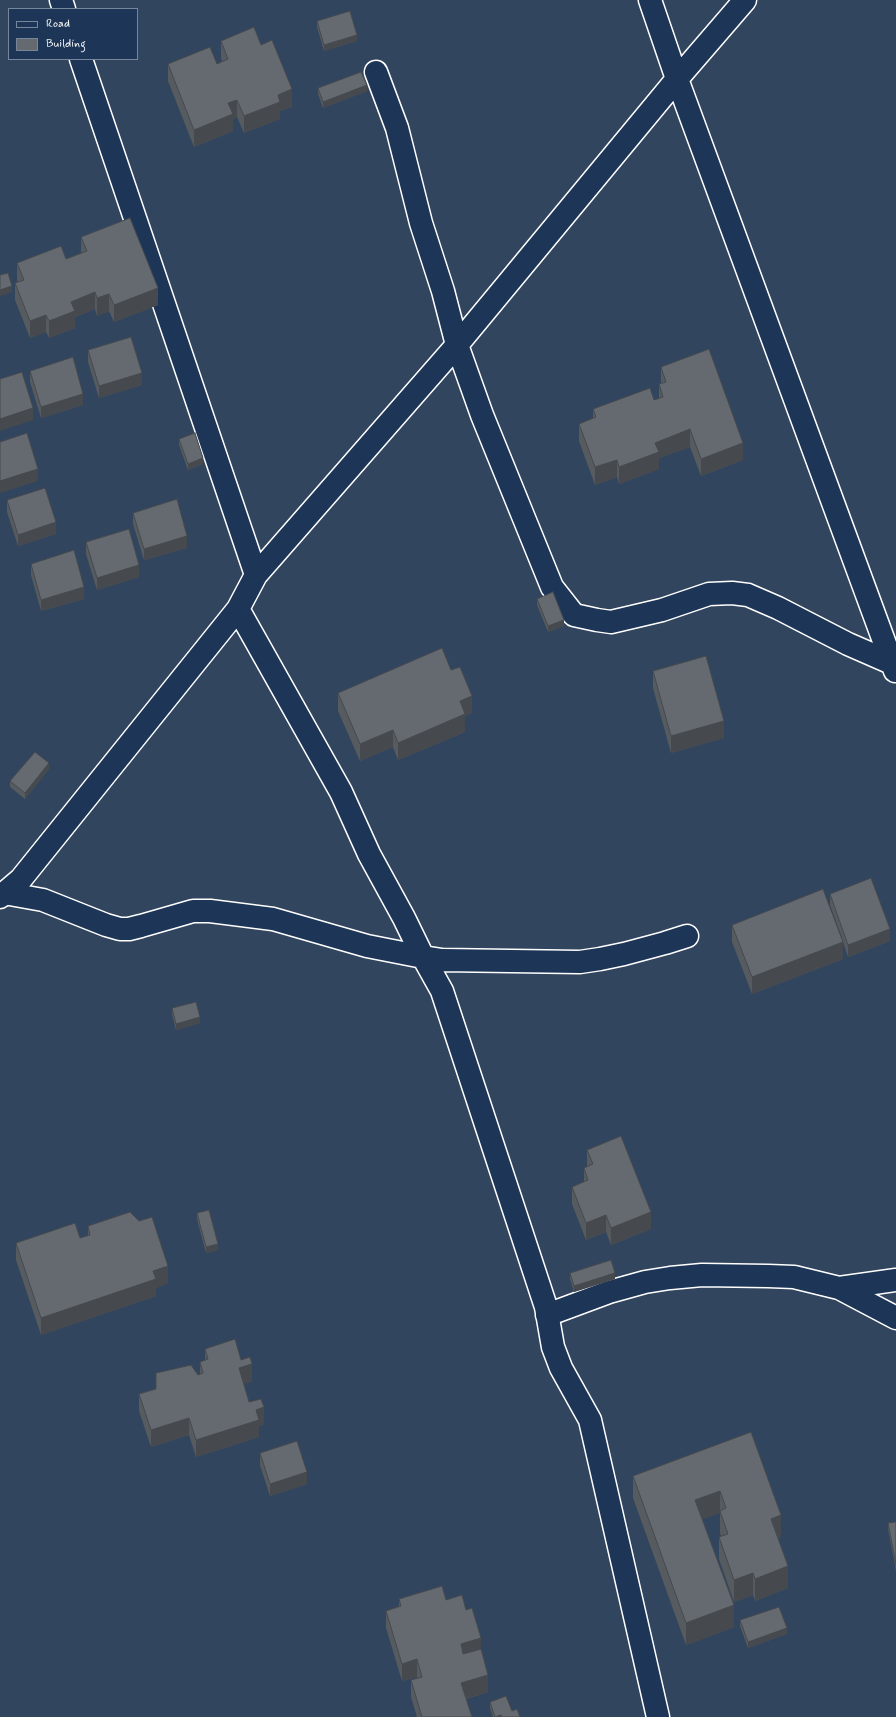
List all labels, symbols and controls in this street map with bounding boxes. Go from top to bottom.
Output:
legend [8,8,138,60]
text: Road [46,16,70,32]
text: Building [46,36,86,52]

